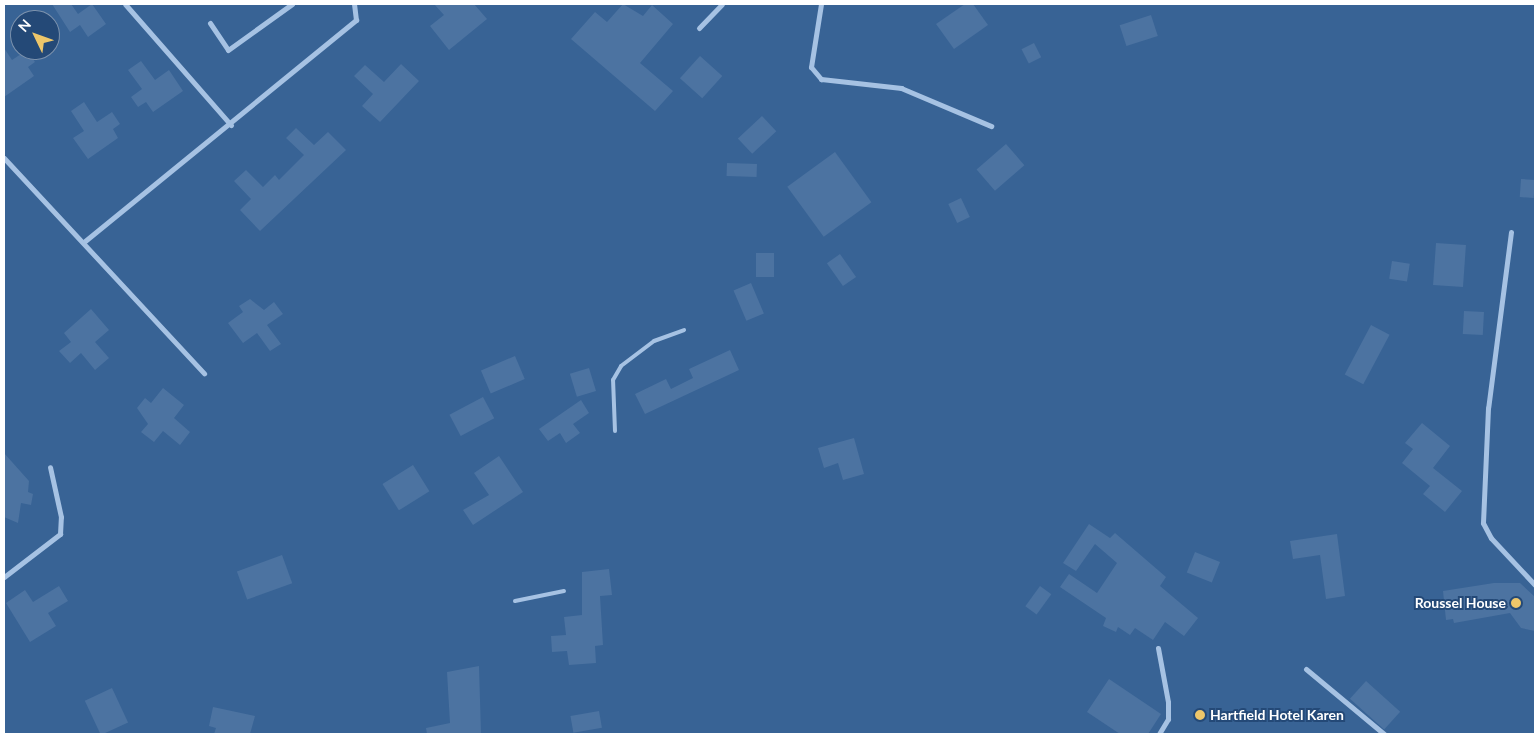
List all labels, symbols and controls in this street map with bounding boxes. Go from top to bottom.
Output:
north arrow [10,10,60,60]
text: N [14,16,34,35]
place label: Roussel House [1415,595,1506,611]
marker: Roussel House [1510,597,1522,609]
place label: Hartfield Hotel Karen [1210,707,1344,723]
marker: Hartfield Hotel Karen [1194,709,1206,721]

